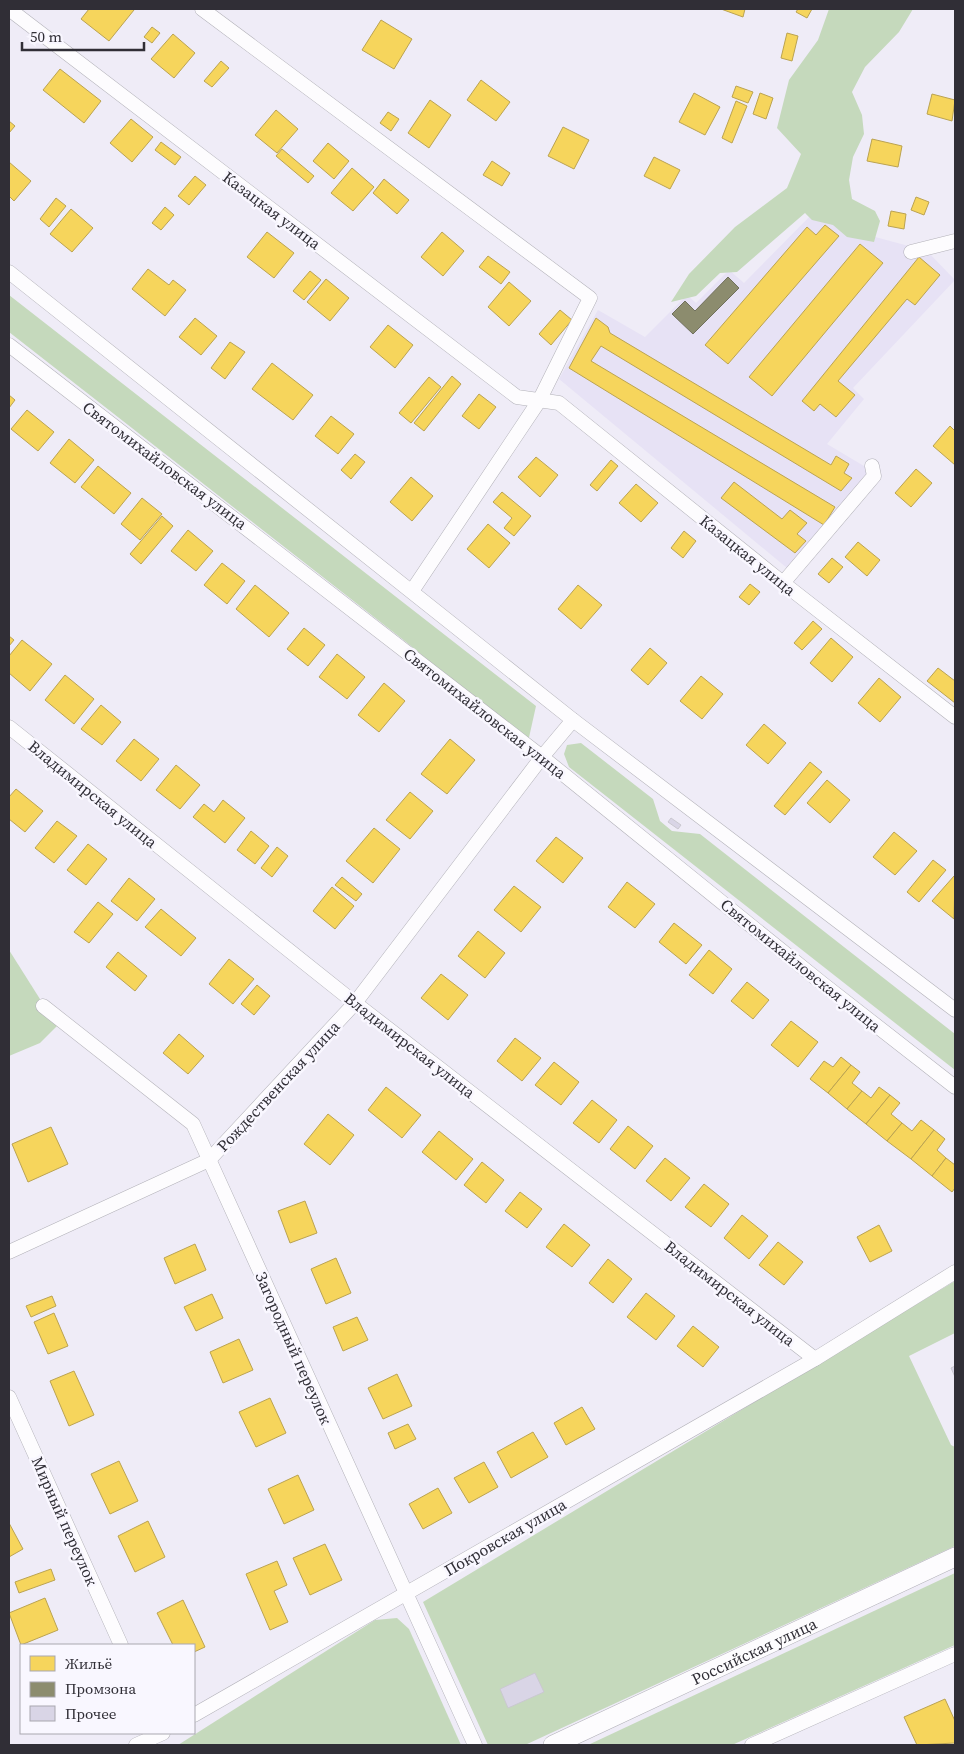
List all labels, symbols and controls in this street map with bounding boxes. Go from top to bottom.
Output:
scale bar [22,20,145,52]
text: 50 m [30,26,62,47]
street label: Казацкая улица [218,166,326,255]
street label: Святомихайловская улица [78,396,252,535]
street label: Казацкая улица [695,509,801,601]
street label: Святомихайловская улица [399,643,571,784]
street label: Владимирская улица [24,735,163,853]
street label: Святомихайловская улица [716,893,887,1037]
street label: Владимирская улица [340,987,480,1103]
street label: Рождественская улица [211,1015,345,1156]
street label: Владимирская улица [660,1235,800,1351]
street label: Загородный переулок [250,1268,338,1428]
street label: Мирный переулок [27,1453,103,1589]
street label: Покровская улица [440,1493,571,1581]
street label: Российская улица [688,1612,821,1690]
legend [20,1644,195,1734]
text: Жильё [65,1653,113,1674]
text: Промзона [65,1678,136,1699]
text: Прочее [65,1703,117,1724]

